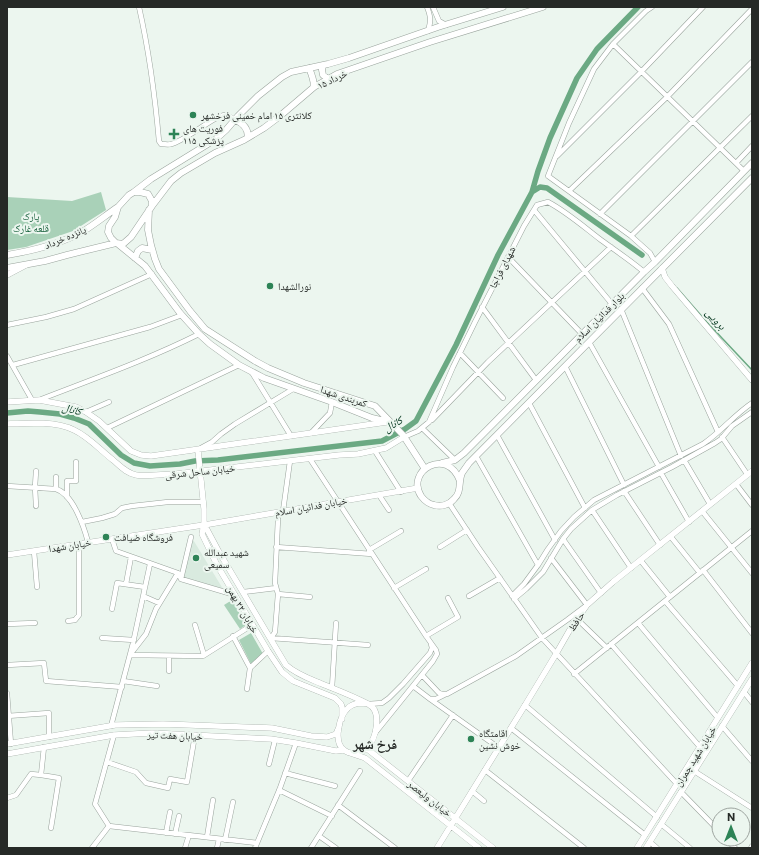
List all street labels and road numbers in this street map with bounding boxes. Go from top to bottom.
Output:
street label: ۱۵ خرداد [315,66,350,91]
street label: پانزده خرداد [42,223,88,252]
street label: شهدای فراجا [486,244,519,290]
street label: بلوار فدائیان اسلام [571,289,628,346]
street label: کمربندی شهدا [319,383,369,410]
street label: خیابان ساحل شرقی [164,461,236,482]
street label: خیابان فدائیان اسلام [274,494,349,520]
street label: خیابان شهدا [48,536,93,555]
street label: خیابان ۲۲ بهمن [224,583,262,636]
street label: حافظ [565,608,587,633]
street label: خیابان شهید چمران [672,723,720,789]
street label: خیابان هفت تیر [146,728,204,743]
street label: خیابان ولیعصر [404,777,455,820]

